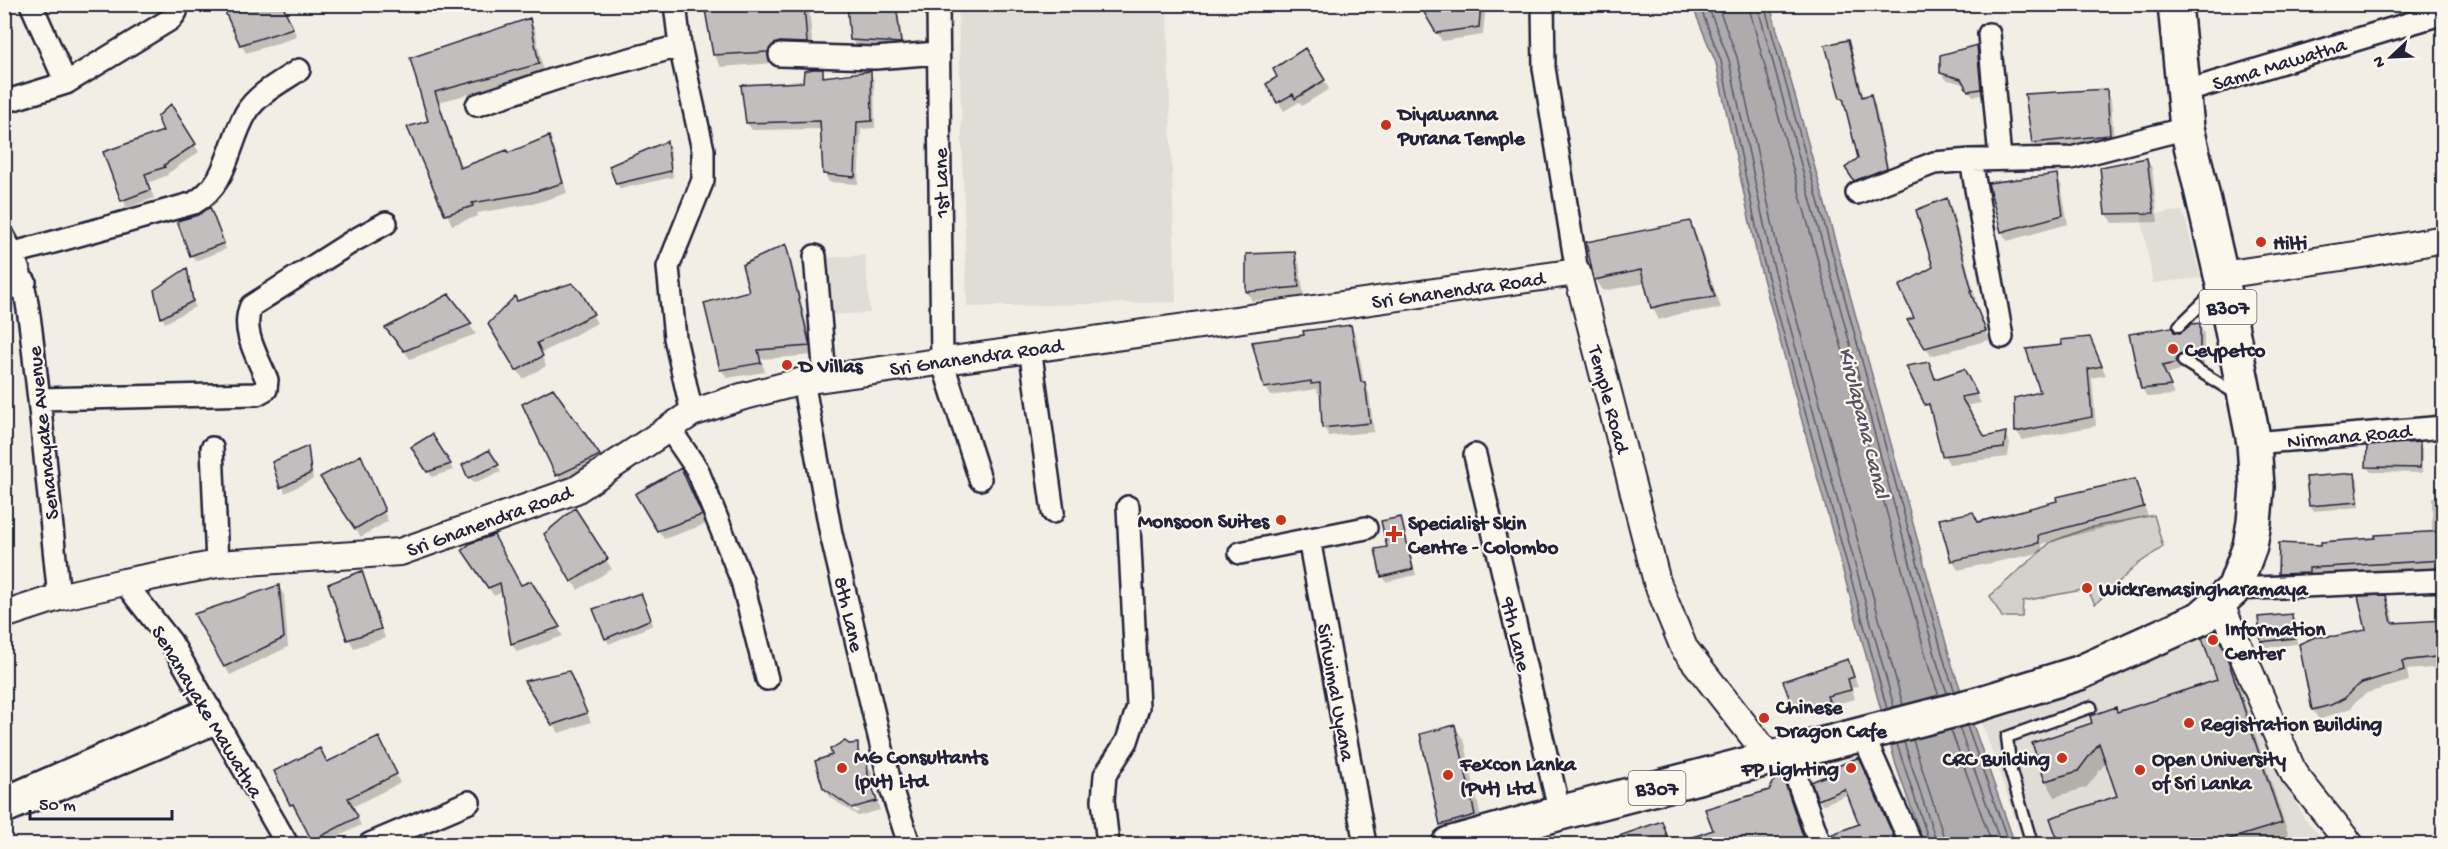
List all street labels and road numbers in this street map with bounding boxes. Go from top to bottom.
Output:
street label: Sama Mawatha [2210,34,2351,99]
street label: 1st Lane [930,147,957,219]
street label: Sri Gnanendra Road [1370,268,1548,317]
road number: B307 [2200,290,2256,324]
street label: Sri Gnanendra Road [888,335,1066,384]
street label: Temple Road [1580,342,1633,458]
street label: Senanayake Avenue [24,344,67,521]
street label: Nirmana Road [2286,420,2414,456]
street label: Sri Gnanendra Road [404,481,578,565]
street label: 8th Lane [826,575,868,656]
street label: 9th Lane [1493,594,1535,676]
street label: Senanayake Mawatha [144,622,267,805]
street label: Siriwimal Uyana [1309,622,1358,765]
road number: B307 [1628,771,1686,805]

